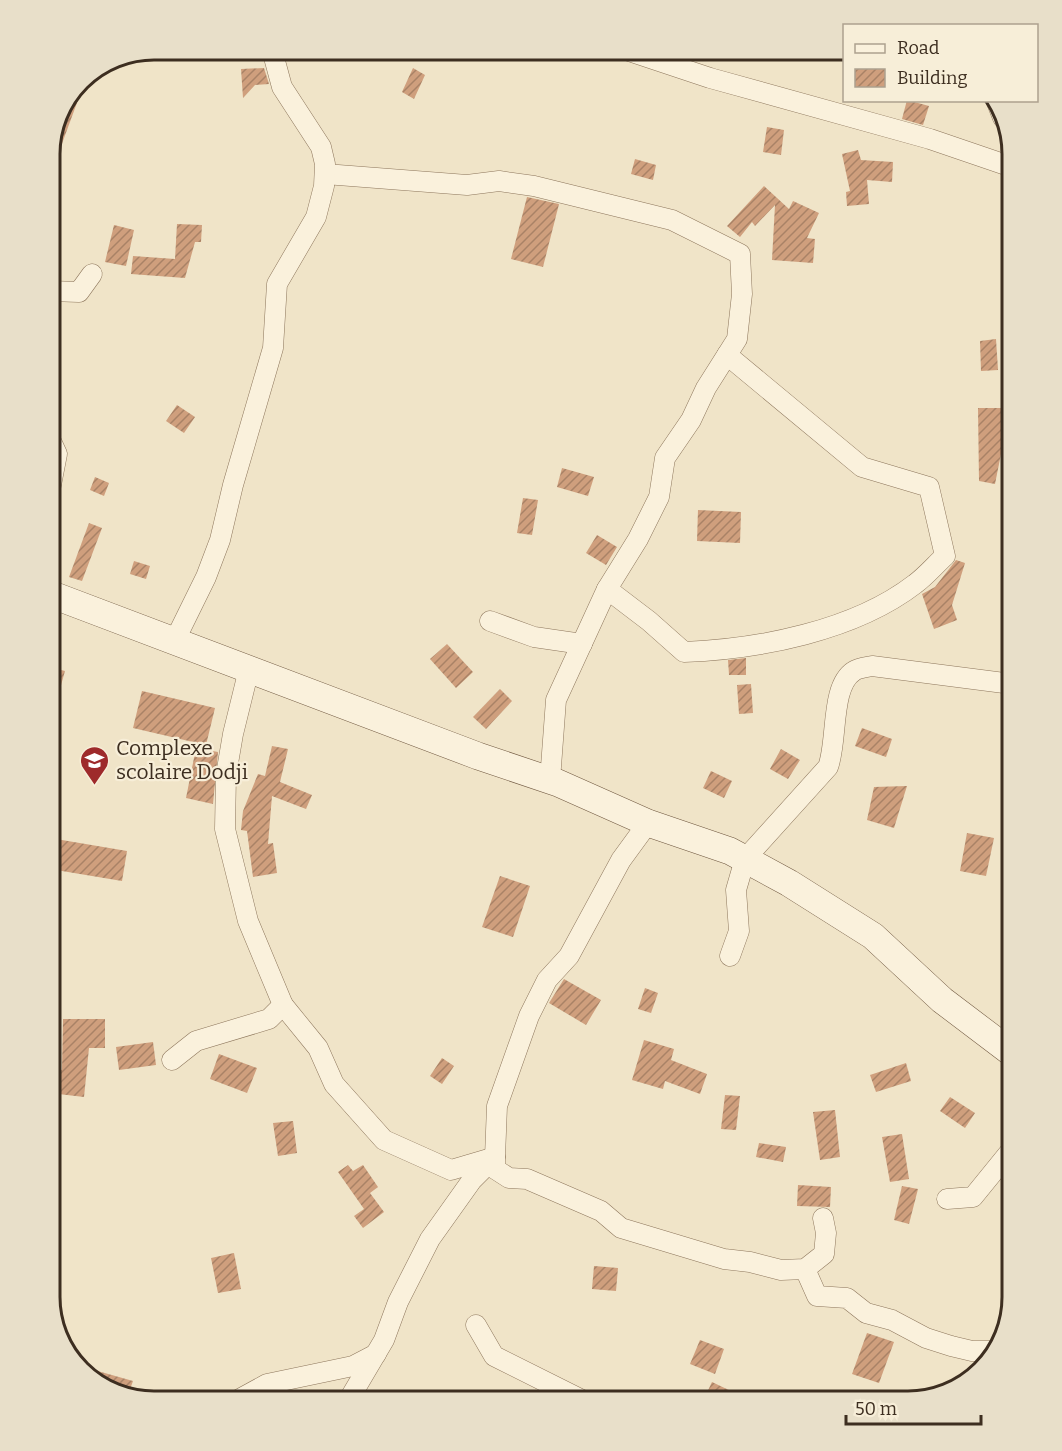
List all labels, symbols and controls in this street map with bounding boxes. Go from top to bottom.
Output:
legend [843,24,1038,102]
text: Road [897,37,940,59]
text: Building [897,67,968,89]
place label: Complexe scolaire Dodji [116,735,248,785]
school or university icon: Complexe scolaire Dodji [79,744,111,786]
scale bar [846,1388,981,1426]
text: 50 m [855,1398,897,1420]

